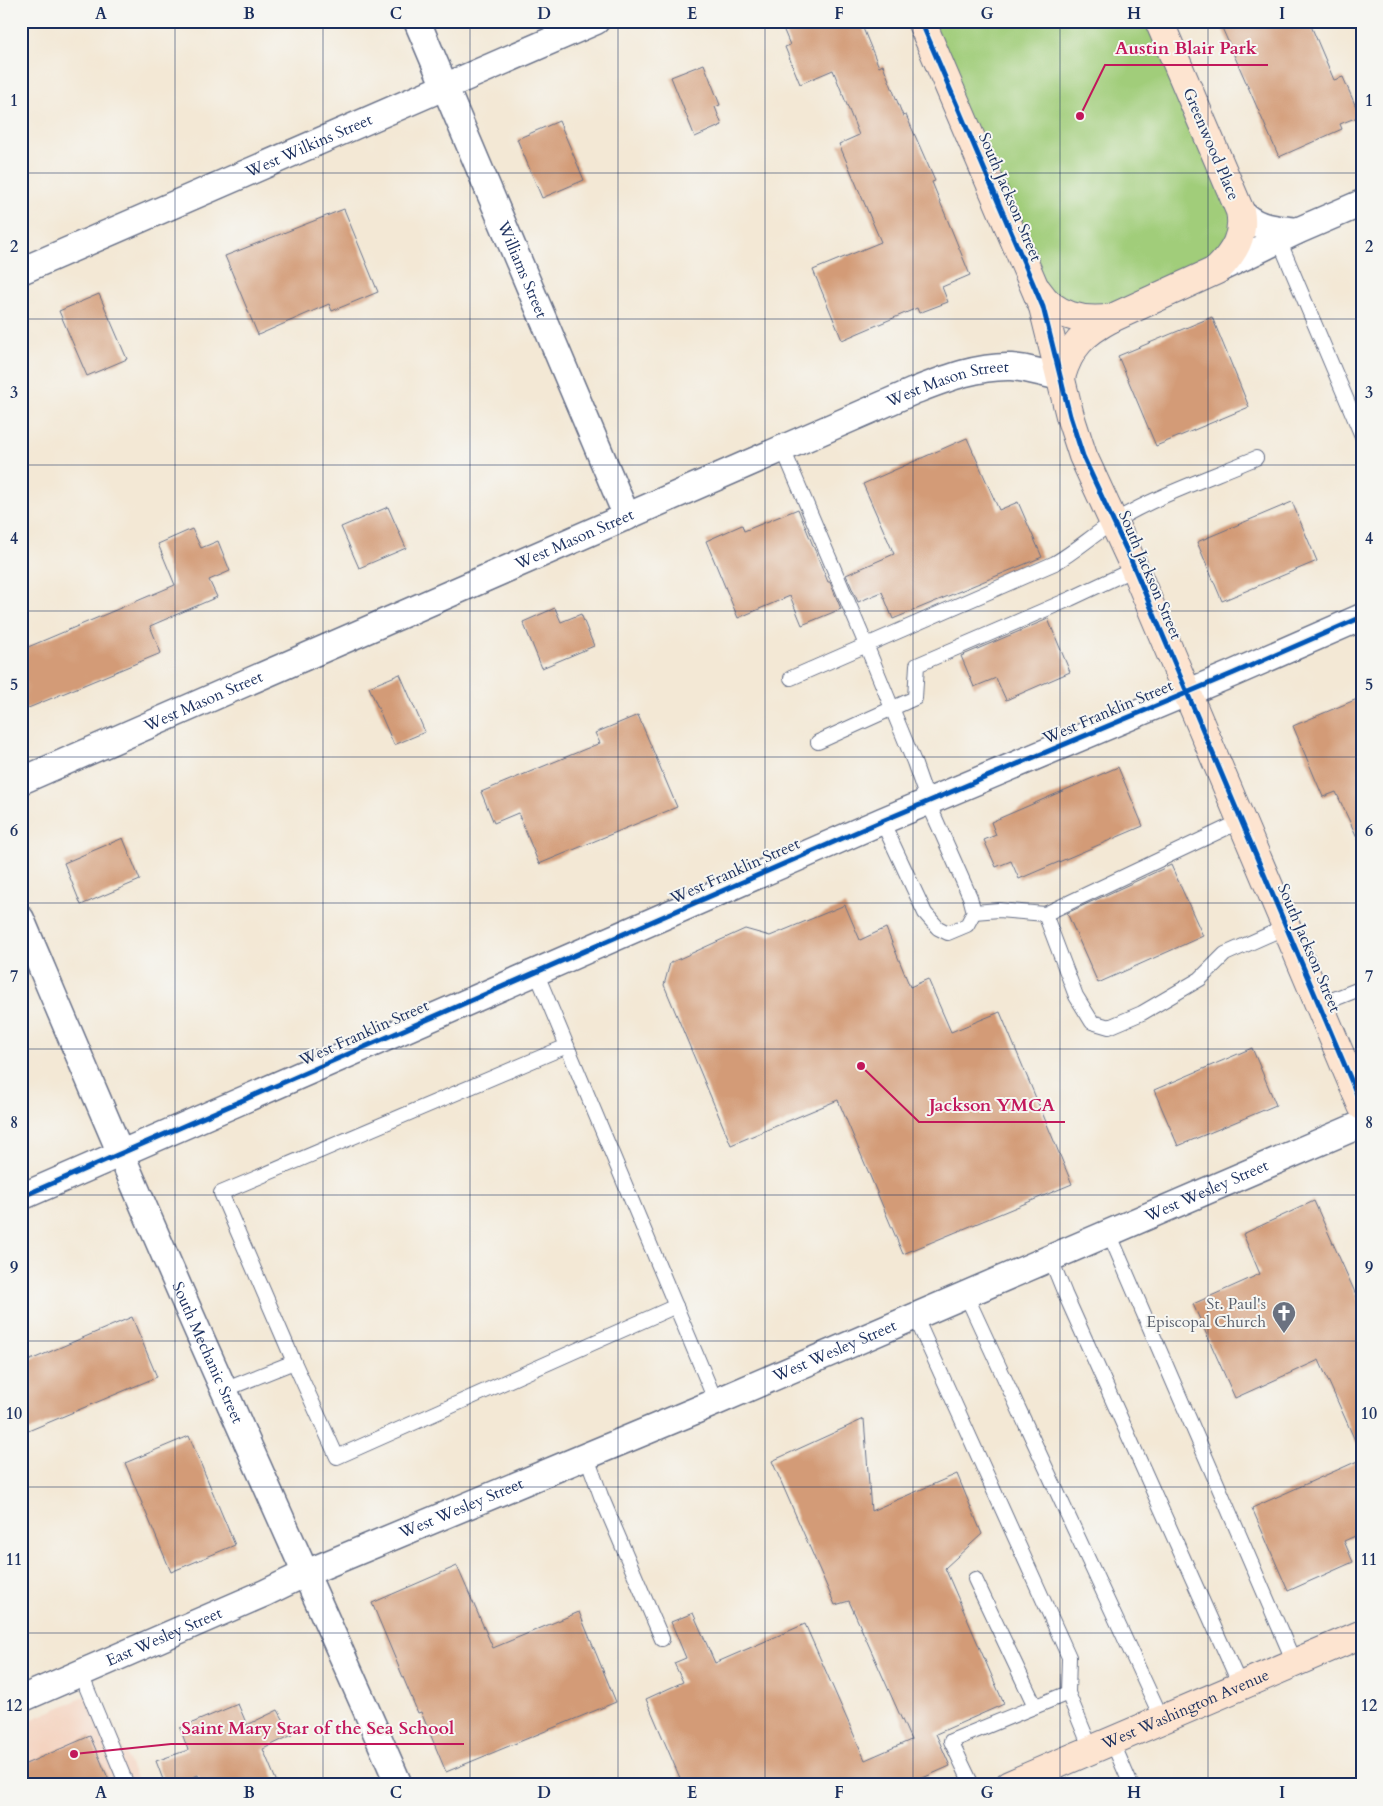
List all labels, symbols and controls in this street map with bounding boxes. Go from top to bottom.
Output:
text: A [95,3,107,25]
text: B [243,3,255,25]
text: C [390,3,402,25]
text: D [537,3,551,25]
text: E [687,3,697,25]
text: F [834,3,844,25]
text: G [980,3,994,25]
text: H [1127,3,1141,25]
text: I [1279,3,1285,25]
callout: Austin Blair Park [1105,32,1268,65]
text: Austin Blair Park [1115,36,1258,61]
street label: Greenwood Place [1177,84,1245,204]
text: 1 [10,90,18,112]
text: 1 [1365,90,1373,112]
street label: West Wilkins Street [241,109,376,183]
street label: South Jackson Street [973,129,1047,265]
street label: Williams Street [492,217,553,322]
text: 2 [10,236,18,258]
text: 2 [1365,236,1373,258]
street label: West Mason Street [882,356,1009,413]
text: 3 [10,382,18,404]
text: 3 [1365,382,1373,404]
street label: West Mason Street [511,504,637,575]
street label: South Jackson Street [1113,507,1187,643]
text: 4 [10,528,18,550]
text: 4 [1365,528,1373,550]
street label: West Mason Street [140,666,266,737]
text: 5 [10,674,18,696]
text: 5 [1365,674,1373,696]
street label: West Franklin Street [1039,675,1177,750]
text: 6 [10,820,18,842]
text: 6 [1365,820,1373,842]
street label: West Franklin Street [666,833,803,910]
street label: South Jackson Street [1272,880,1346,1016]
text: 7 [10,966,18,988]
text: 7 [1365,966,1373,988]
street label: West Franklin Street [295,995,432,1072]
callout: Jackson YMCA [919,1089,1065,1122]
text: Jackson YMCA [926,1093,1056,1118]
text: 8 [10,1112,18,1134]
text: 8 [1365,1112,1373,1134]
street label: West Wesley Street [1140,1155,1272,1228]
text: 9 [10,1257,18,1279]
text: 9 [1365,1257,1373,1279]
street label: South Mechanic Street [166,1278,248,1427]
place label: St. Paul's Episcopal Church [1146,1293,1266,1333]
church icon: St. Paul's Episcopal Church [1271,1300,1297,1334]
street label: West Wesley Street [768,1315,900,1388]
text: 10 [6,1403,22,1425]
text: 10 [1361,1403,1377,1425]
street label: West Wesley Street [395,1473,527,1544]
text: 11 [6,1549,22,1571]
text: 11 [1361,1549,1377,1571]
street label: East Wesley Street [103,1602,226,1672]
street label: West Washington Avenue [1098,1664,1273,1755]
text: 12 [6,1695,22,1717]
text: 12 [1361,1695,1377,1717]
callout: Saint Mary Star of the Sea School [171,1711,464,1744]
text: Saint Mary Star of the Sea School [182,1716,454,1741]
text: A [95,1782,107,1804]
text: B [243,1782,255,1804]
text: C [390,1782,402,1804]
text: D [537,1782,551,1804]
text: E [687,1782,697,1804]
text: F [834,1782,844,1804]
text: G [980,1782,994,1804]
text: H [1127,1782,1141,1804]
text: I [1279,1782,1285,1804]

